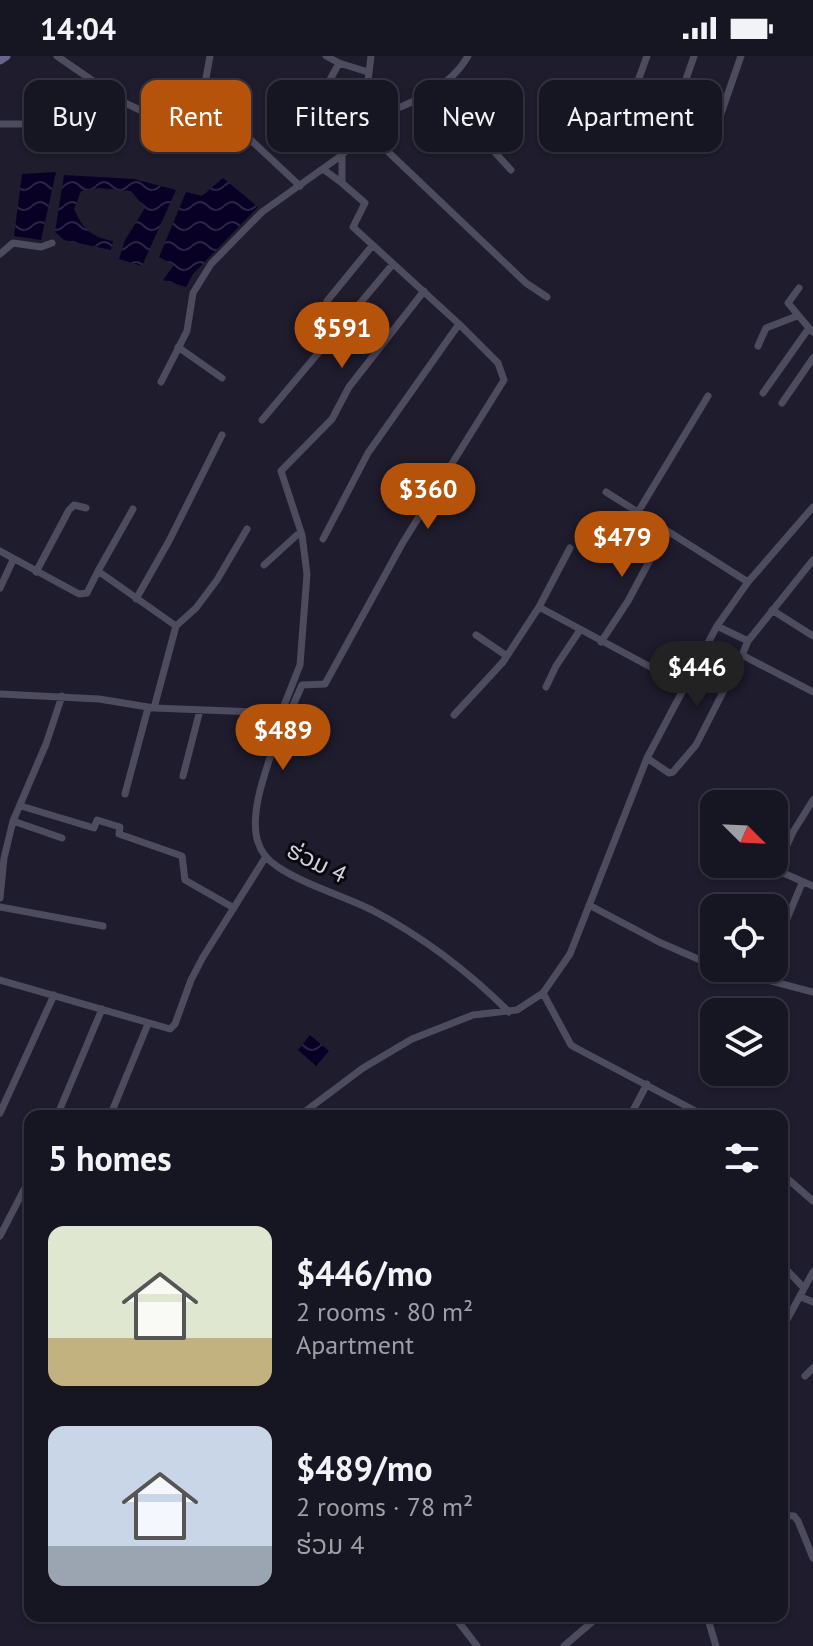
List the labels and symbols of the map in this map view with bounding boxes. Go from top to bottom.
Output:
pin: $591 [295,302,389,370]
pin: $360 [381,463,475,531]
pin: $479 [575,511,669,579]
pin: $446 [650,641,744,709]
pin: $489 [236,704,330,772]
north arrow [700,790,788,878]
street label: ຮ່ວມ 4 [282,834,352,890]

